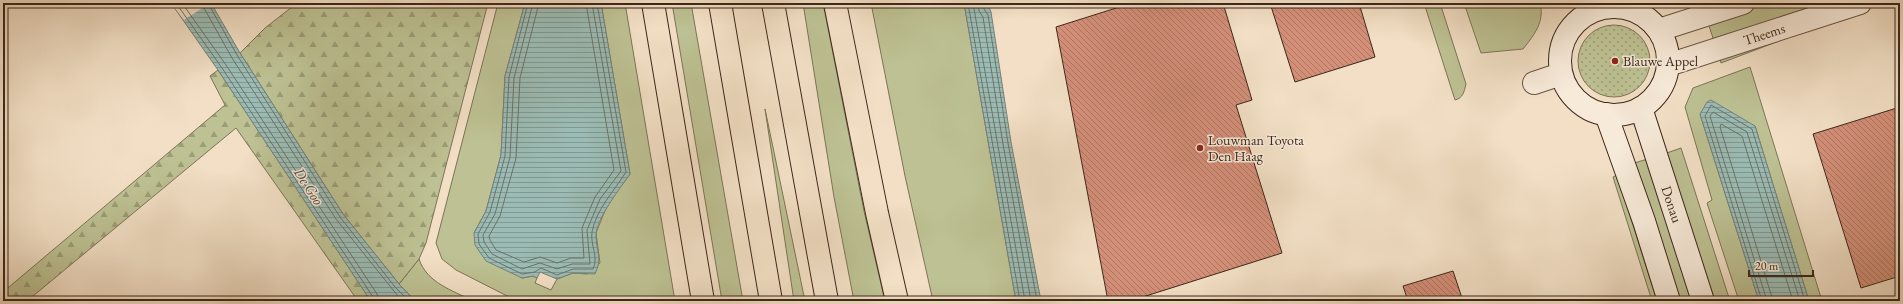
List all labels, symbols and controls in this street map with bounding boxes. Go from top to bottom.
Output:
street label: Theems [1741,19,1788,49]
place label: Blauwe Appel [1623,52,1699,70]
marker: Blauwe Appel [1610,56,1620,66]
place label: Louwman Toyota Den Haag [1208,131,1304,165]
marker: Louwman Toyota Den Haag [1195,143,1205,153]
water label: De Goo [289,163,328,209]
street label: Donau [1658,183,1686,226]
scale bar [1749,252,1813,278]
text: 20 m [1755,258,1779,274]

